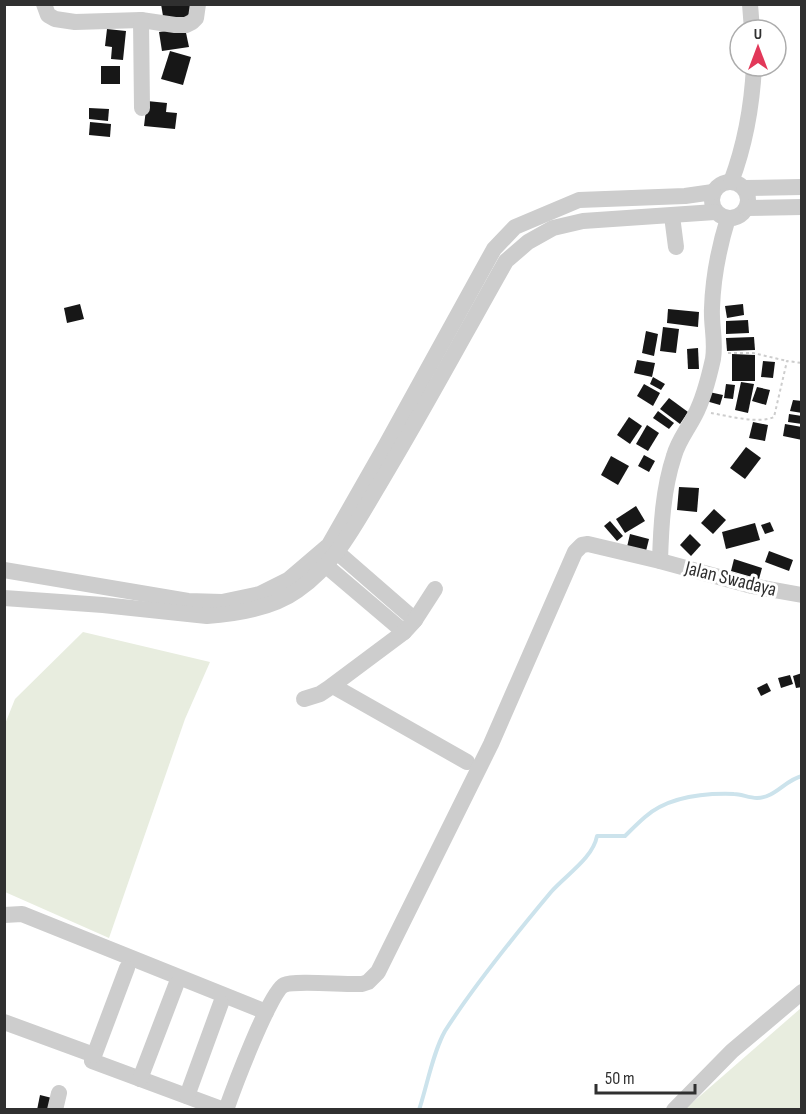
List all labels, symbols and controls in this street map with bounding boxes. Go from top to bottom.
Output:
north arrow [728,18,788,78]
text: U [754,25,762,44]
street label: Jalan Swadaya [682,556,779,602]
scale bar [596,1057,695,1095]
text: 50 m [605,1068,635,1089]

